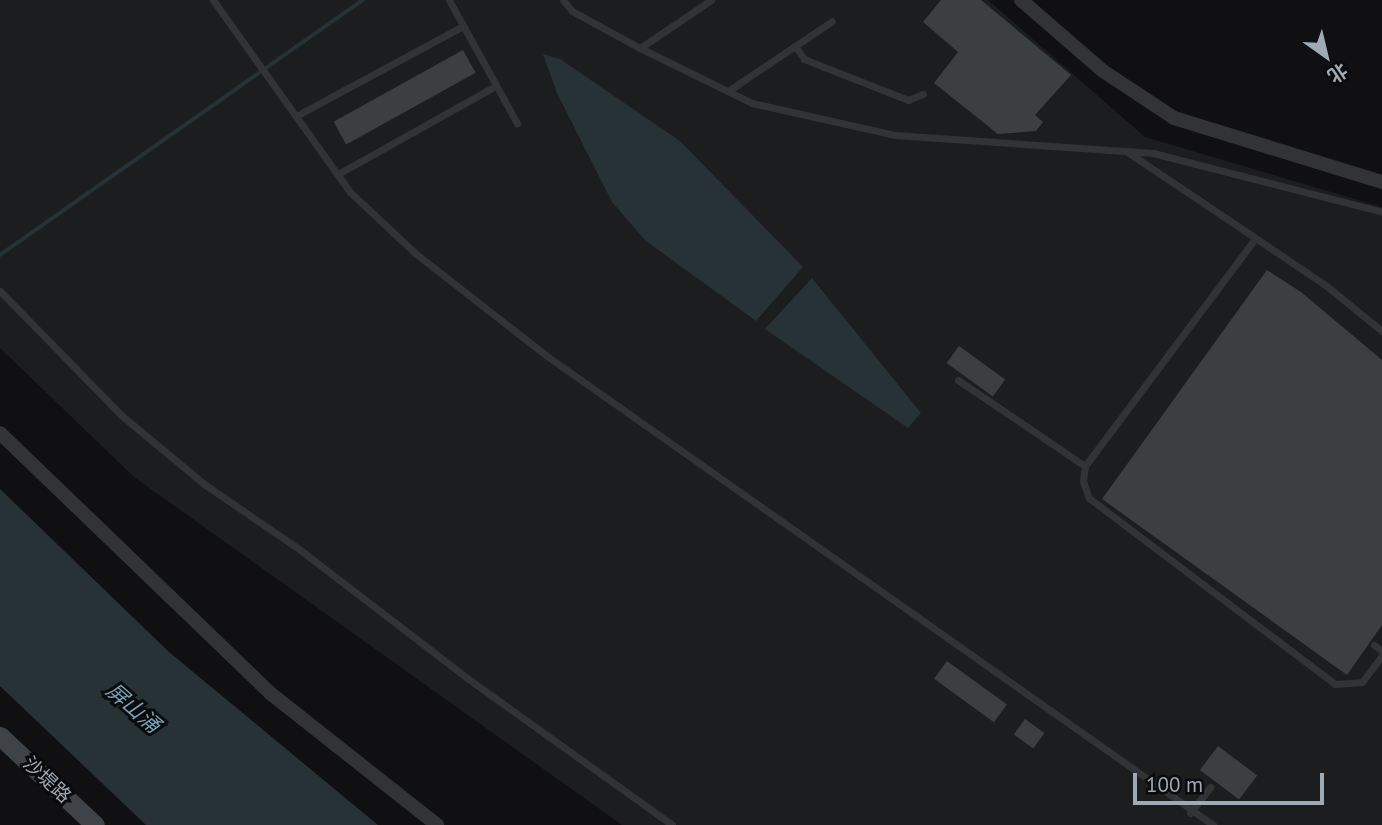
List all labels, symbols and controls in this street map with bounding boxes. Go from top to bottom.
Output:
north arrow [1291,21,1361,91]
text: 北 [1323,58,1352,89]
water label: 屏山涌 [101,678,165,738]
street label: 沙堤路 [18,752,76,808]
scale bar [1137,758,1328,802]
text: 100 m [1146,771,1203,798]

